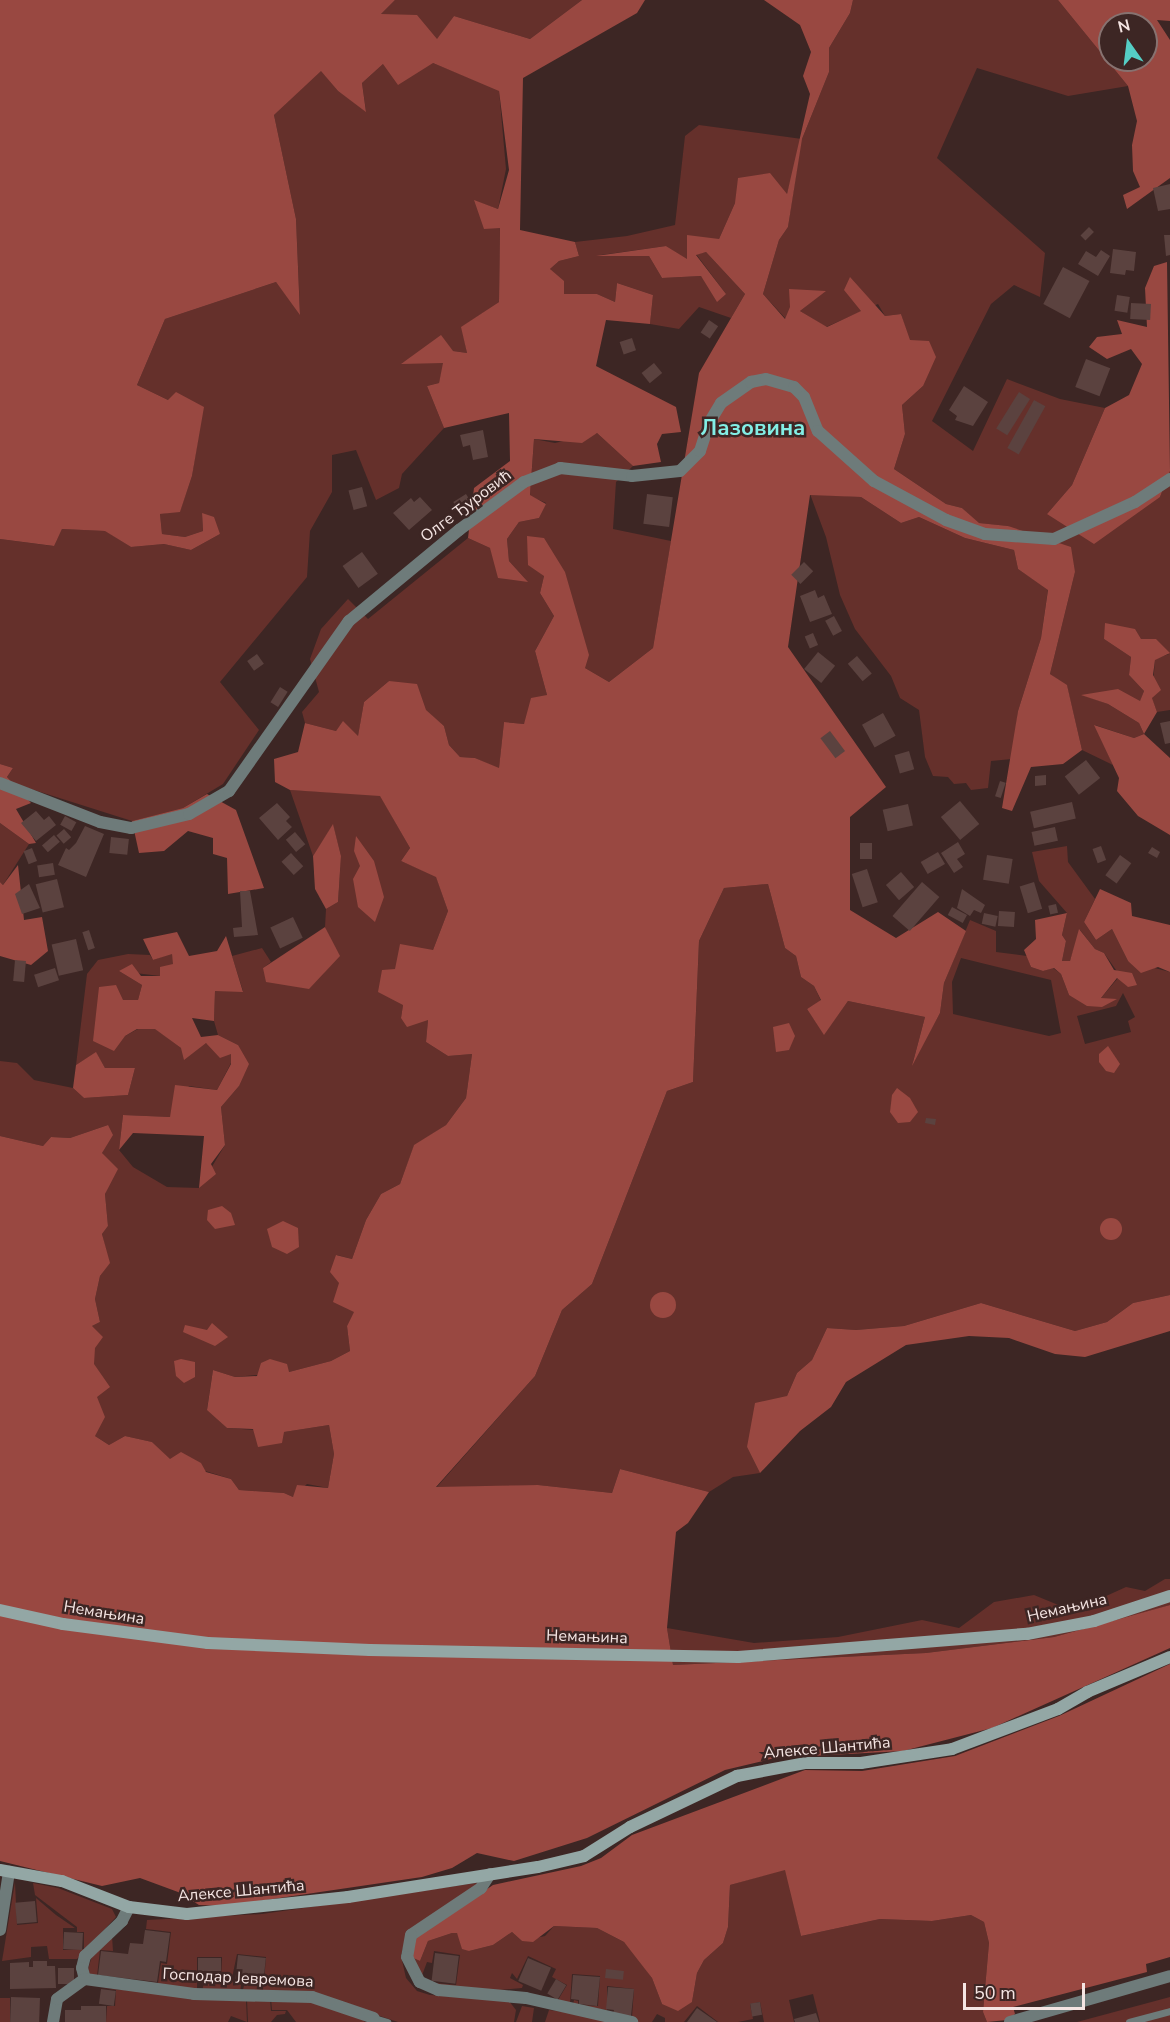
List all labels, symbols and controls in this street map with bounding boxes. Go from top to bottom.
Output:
north arrow [1098,12,1158,72]
text: N [1116,14,1133,39]
district label: Лазовина [701,416,805,442]
street label: Олге Ђуровић [417,466,515,546]
street label: Немањина [1025,1589,1109,1627]
street label: Немањина [62,1597,146,1629]
street label: Немањина [546,1626,628,1648]
street label: Алексе Шантића [763,1733,891,1763]
street label: Алексе Шантића [177,1876,305,1906]
street label: Господар Јевремова [162,1964,314,1992]
scale bar [966,1971,1088,2009]
text: 50 m [974,1981,1016,2005]

